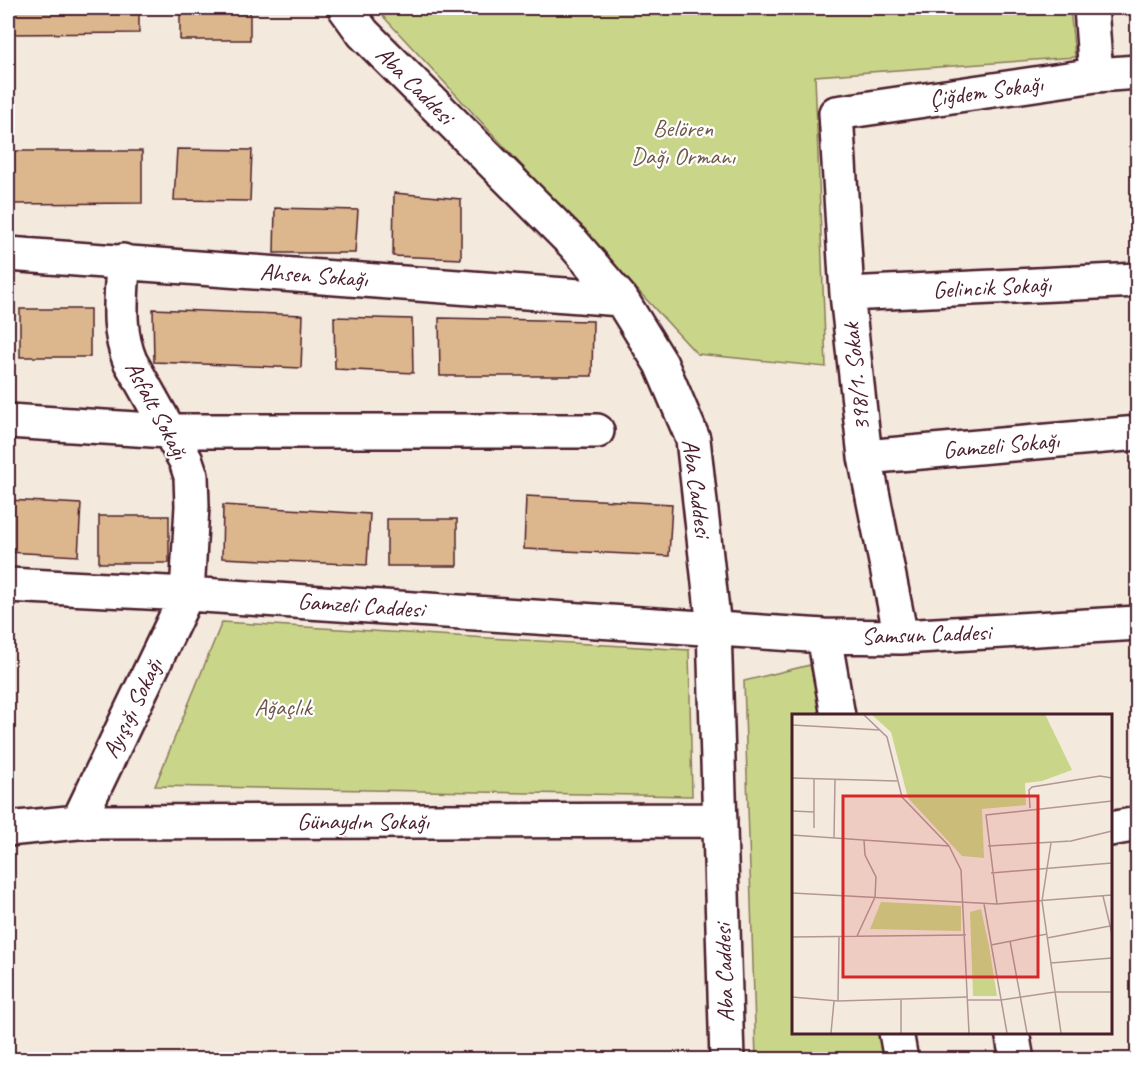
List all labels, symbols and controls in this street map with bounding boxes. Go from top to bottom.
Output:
street label: Aba Caddesi [369,39,462,132]
street label: Çiğdem Sokağı [927,68,1046,114]
park label: Belören Dağı Ormanı [631,113,737,171]
street label: Ahsen Sokağı [259,256,370,294]
street label: Gelincik Sokağı [932,269,1053,305]
street label: 398/1. Sokak [835,319,877,433]
street label: Asfalt Sokağı [119,356,196,466]
street label: Gamzeli Sokağı [942,425,1062,465]
street label: Aba Caddesi [675,437,719,542]
street label: Gamzeli Caddesi [297,586,429,625]
street label: Samsun Caddesi [861,617,994,651]
street label: Ayışığı Sokağı [95,652,170,763]
park label: Ağaçlık [255,692,314,722]
inset map [792,714,1112,1034]
street label: Günaydın Sokağı [297,806,430,836]
street label: Aba Caddesi [707,921,741,1023]

